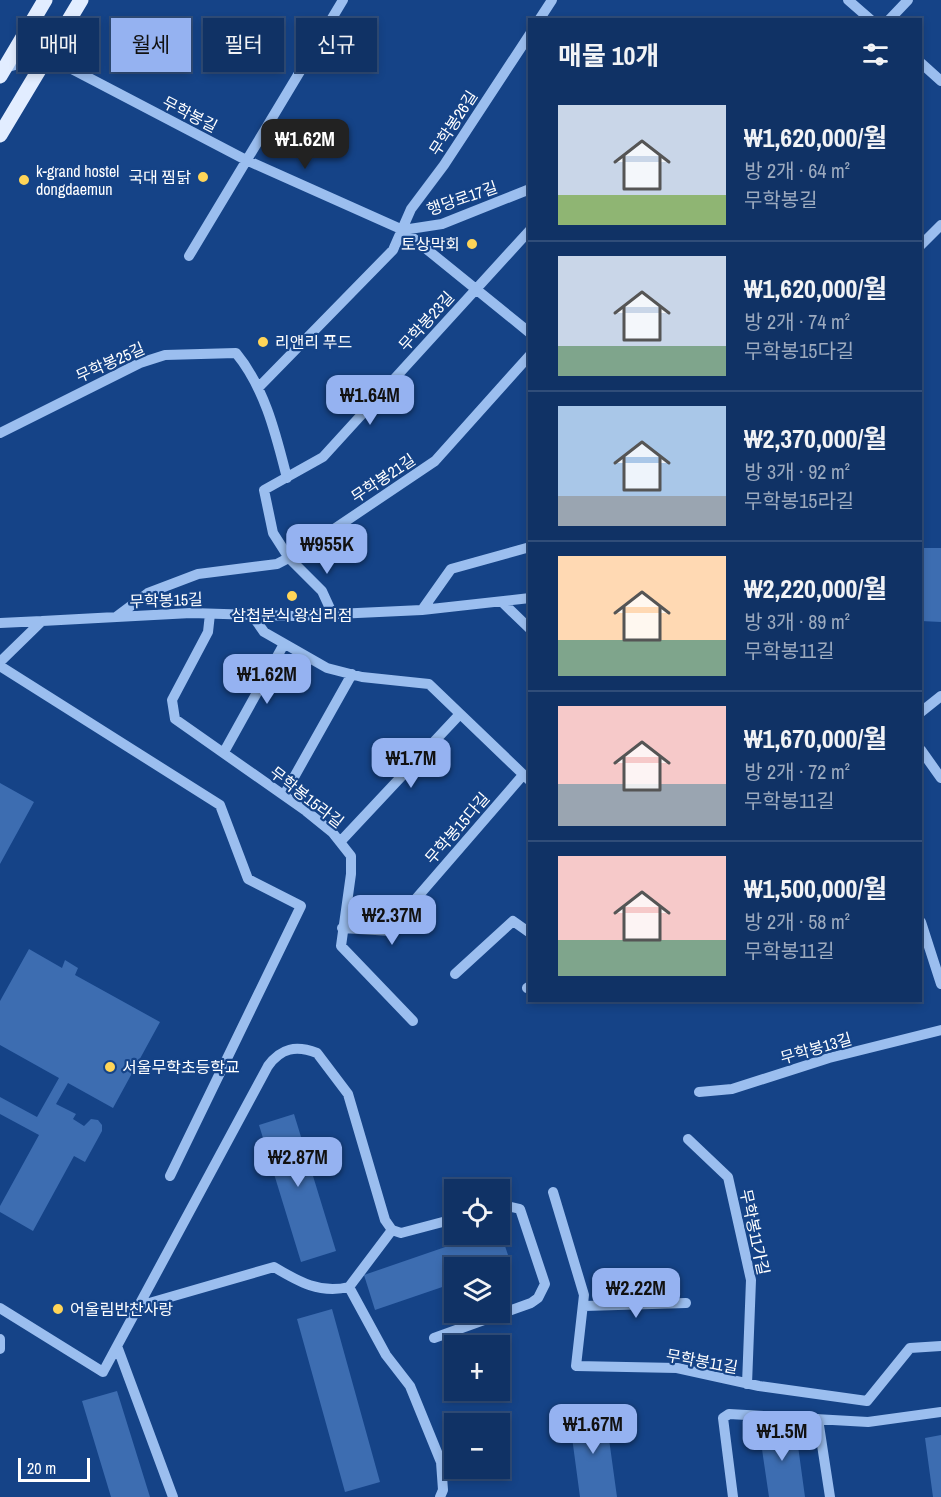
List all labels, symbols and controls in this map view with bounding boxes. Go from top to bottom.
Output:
chip: 매매 [18,18,99,72]
chip: 월세 [111,18,191,72]
chip: 필터 [203,18,284,72]
chip: 신규 [296,18,377,72]
text: 매물 10개 [558,38,659,73]
icon: filters [859,38,892,71]
street label: 무학봉26길 [424,86,482,160]
street label: 무학봉길 [159,91,221,137]
pin: ₩1.62M [256,119,354,170]
text: ₩1,620,000/월 [744,120,887,155]
text: ₩1.62M [275,125,335,152]
icon: home [606,129,678,201]
text: 방 2개 · 64 m² [744,157,850,184]
place label: k-grand hostel dongdaemun [36,160,119,200]
place label: 국대 찜닭 [128,166,191,188]
marker: 국대 찜닭 [196,170,210,184]
marker: k-grand hostel dongdaemun [17,173,31,187]
street label: 행당로17길 [424,176,500,220]
text: 무학봉길 [744,186,818,213]
place label: 토상막회 [401,233,460,255]
marker: 토상막회 [465,237,479,251]
text: ₩1,620,000/월 [744,271,887,306]
icon: home [606,280,678,352]
street label: 무학봉23길 [393,286,459,356]
text: 방 2개 · 74 m² [744,308,850,335]
place label: 리앤리 푸드 [275,331,352,353]
marker: 리앤리 푸드 [256,335,270,349]
street label: 무학봉25길 [72,337,148,387]
text: 무학봉15다길 [744,337,854,364]
pin: ₩1.64M [321,375,419,426]
text: ₩1.64M [340,381,400,408]
text: ₩2,370,000/월 [744,421,887,456]
icon: home [606,430,678,502]
street label: 무학봉21길 [346,448,420,508]
text: 방 3개 · 92 m² [744,458,850,485]
text: 무학봉15라길 [744,487,854,514]
pin: ₩955K [285,524,369,575]
text: ₩955K [300,530,354,557]
text: ₩2,220,000/월 [744,571,887,606]
icon: home [606,580,678,652]
street label: 무학봉15길 [129,588,203,612]
marker: 삼첩분식 왕십리점 [285,589,299,603]
place label: 삼첩분식 왕십리점 [231,604,353,626]
text: 방 3개 · 89 m² [744,608,850,635]
text: 무학봉11길 [744,637,835,664]
pin: ₩1.62M [218,654,316,705]
text: ₩1.62M [237,660,297,687]
text: ₩1,670,000/월 [744,721,887,756]
icon: home [606,730,678,802]
pin: ₩1.7M [369,738,453,789]
text: ₩1.7M [386,744,436,771]
text: 방 2개 · 72 m² [744,758,850,785]
street label: 무학봉15라길 [265,761,349,833]
street label: 무학봉15다길 [420,787,494,869]
text: 무학봉11길 [744,787,835,814]
text: ₩1,500,000/월 [744,871,887,906]
icon: home [606,880,678,952]
pin: ₩2.37M [343,895,441,946]
text: ₩2.37M [362,901,422,928]
text: 방 2개 · 58 m² [744,908,850,935]
text: 무학봉11길 [744,937,835,964]
street label: 무학봉13길 [778,1027,854,1069]
place label: 서울무학초등학교 [122,1056,240,1078]
marker: 서울무학초등학교 [103,1060,117,1074]
pin: ₩2.87M [249,1137,347,1188]
text: ₩2.87M [268,1143,328,1170]
map controls [444,1179,510,1479]
button: locate [444,1179,510,1245]
street label: 무학봉11가길 [735,1187,775,1277]
button: layers [444,1257,510,1323]
pin: ₩2.22M [587,1268,685,1319]
text: ₩2.22M [606,1274,666,1301]
place label: 어울림반찬사랑 [70,1298,173,1320]
marker: 어울림반찬사랑 [51,1302,65,1316]
button: + [444,1335,510,1401]
street label: 무학봉11길 [664,1344,740,1378]
pin: ₩1.67M [544,1404,642,1455]
text: ₩1.67M [563,1410,623,1437]
pin: ₩1.5M [740,1411,824,1462]
button: − [444,1413,510,1479]
text: ₩1.5M [757,1417,807,1444]
scale bar [18,1455,90,1482]
text: 20 m [27,1457,56,1479]

